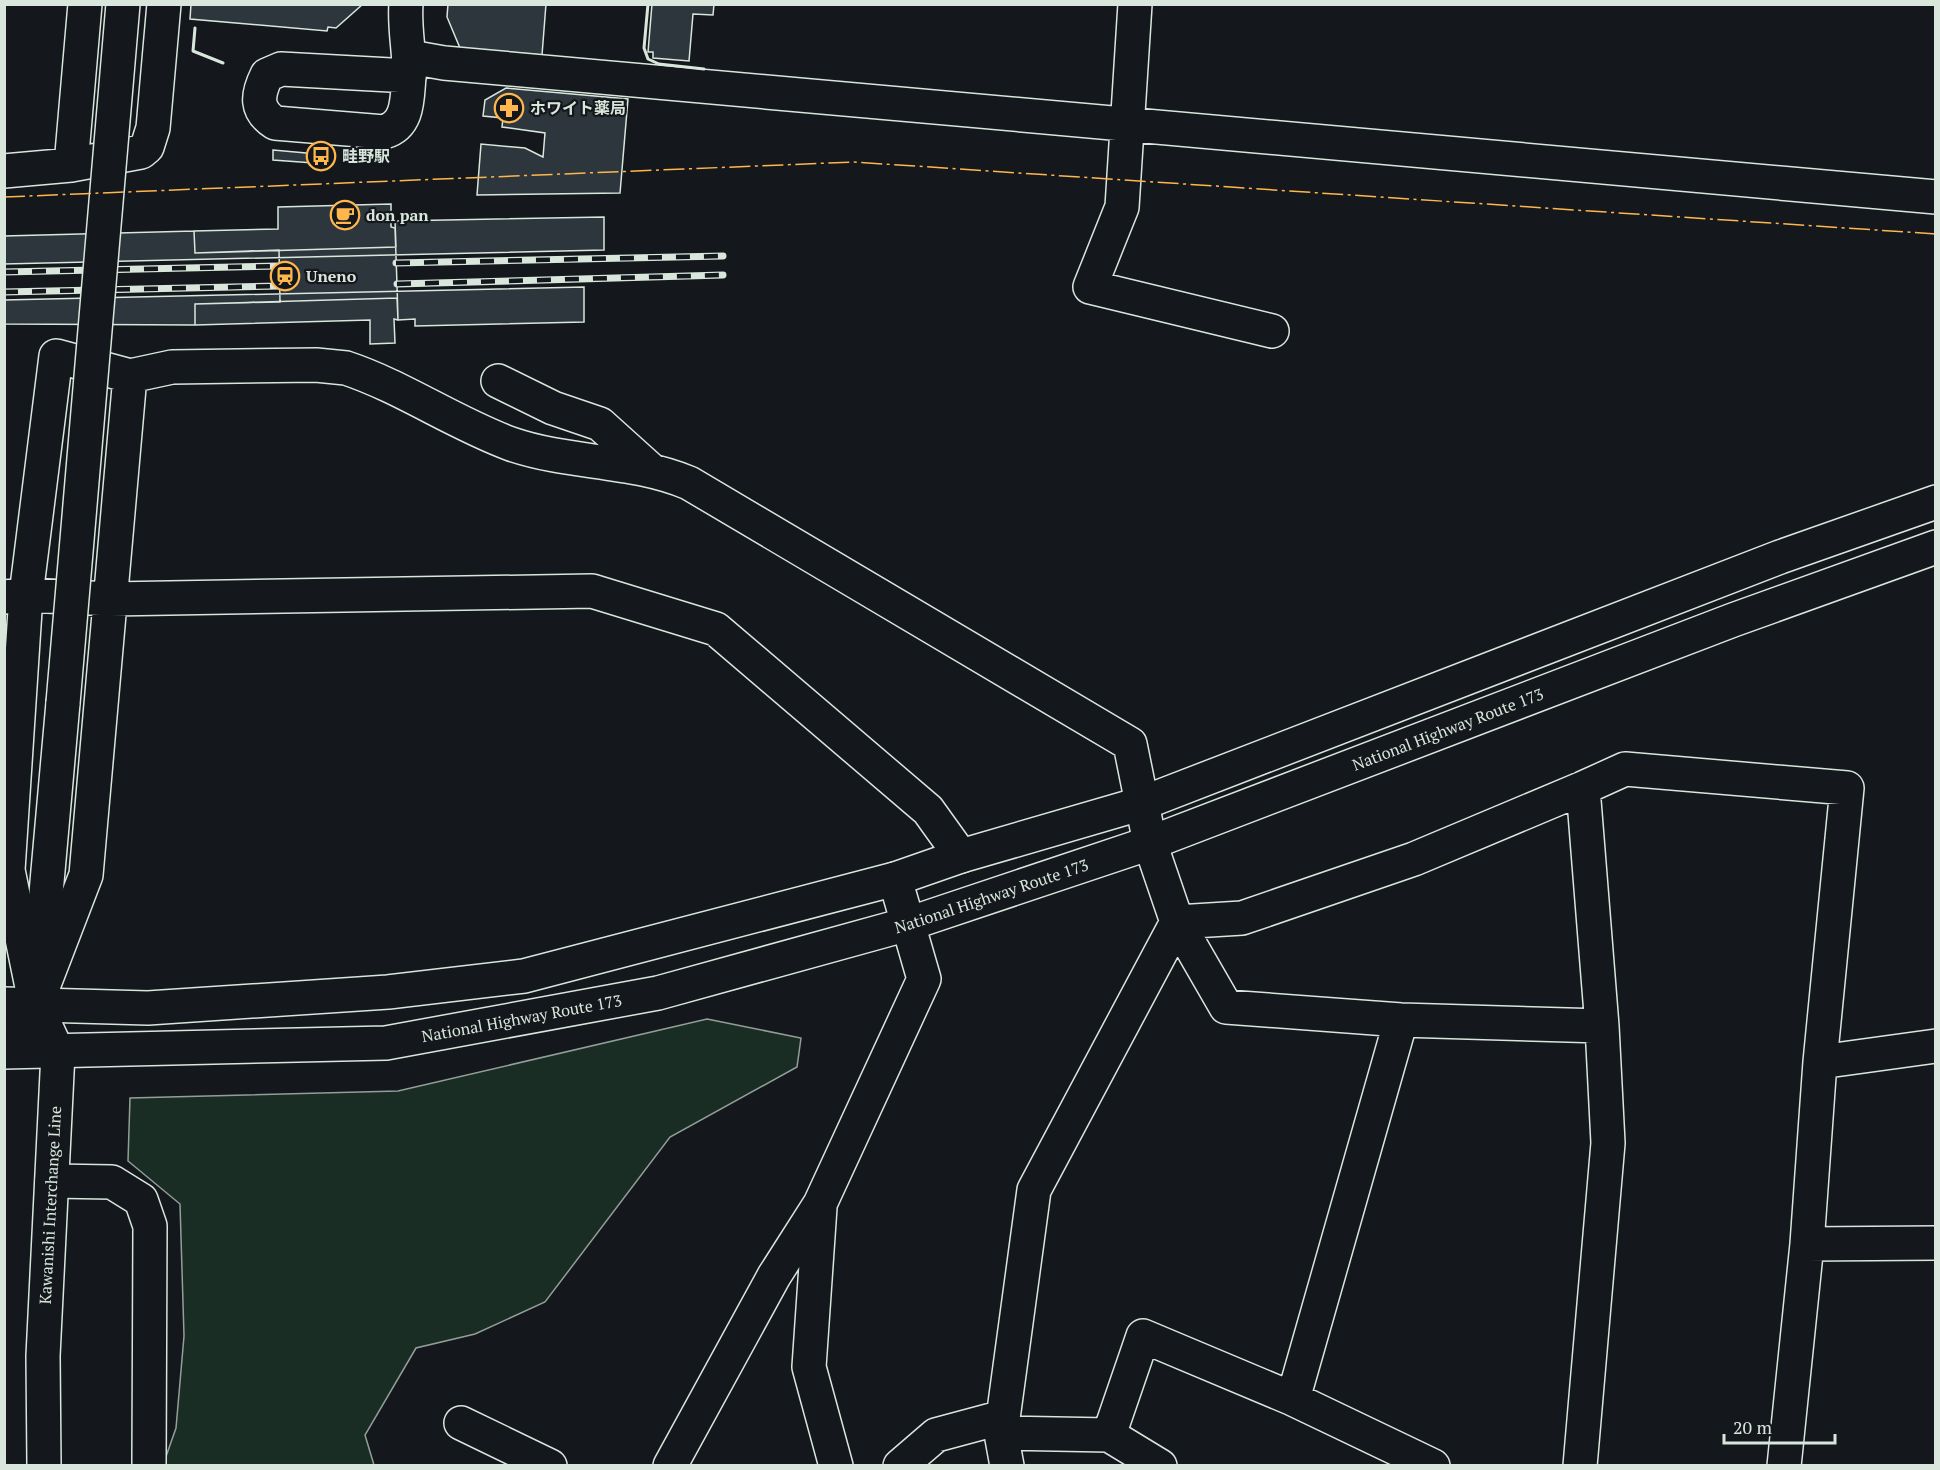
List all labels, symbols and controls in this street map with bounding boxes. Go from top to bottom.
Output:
pharmacy icon: ホワイト薬局 [493,92,525,124]
place label: ホワイト薬局 [530,97,626,119]
bus stop icon: 畦野駅 [305,140,337,172]
place label: 畦野駅 [342,145,390,167]
cafe icon: don pan [329,199,361,231]
place label: don pan [366,204,429,226]
station icon: Uneno [269,260,301,292]
place label: Uneno [306,265,357,287]
street label: National Highway Route 173 [1349,683,1547,776]
street label: National Highway Route 173 [892,853,1091,938]
street label: National Highway Route 173 [420,989,624,1047]
street label: Kawanishi Interchange Line [34,1105,66,1305]
scale bar [1724,1407,1835,1445]
text: 20 m [1733,1415,1773,1439]

